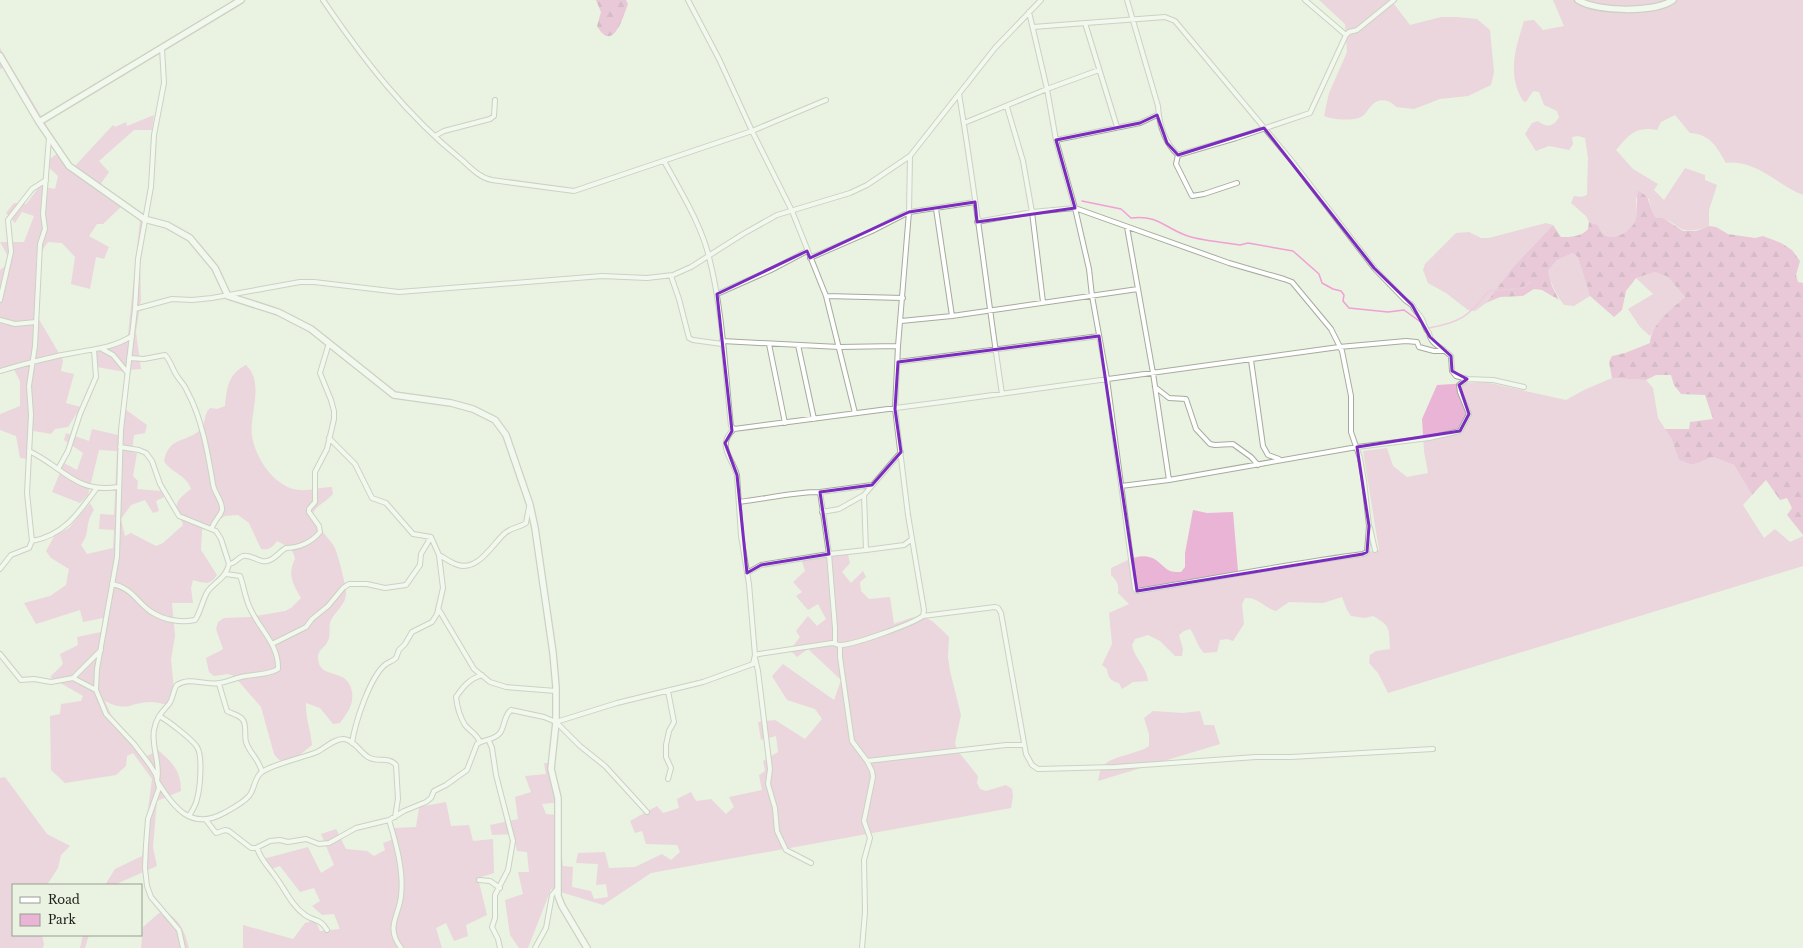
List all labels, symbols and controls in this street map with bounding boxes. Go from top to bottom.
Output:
legend [12,884,142,936]
text: Road [48,892,80,907]
text: Park [48,912,76,927]

